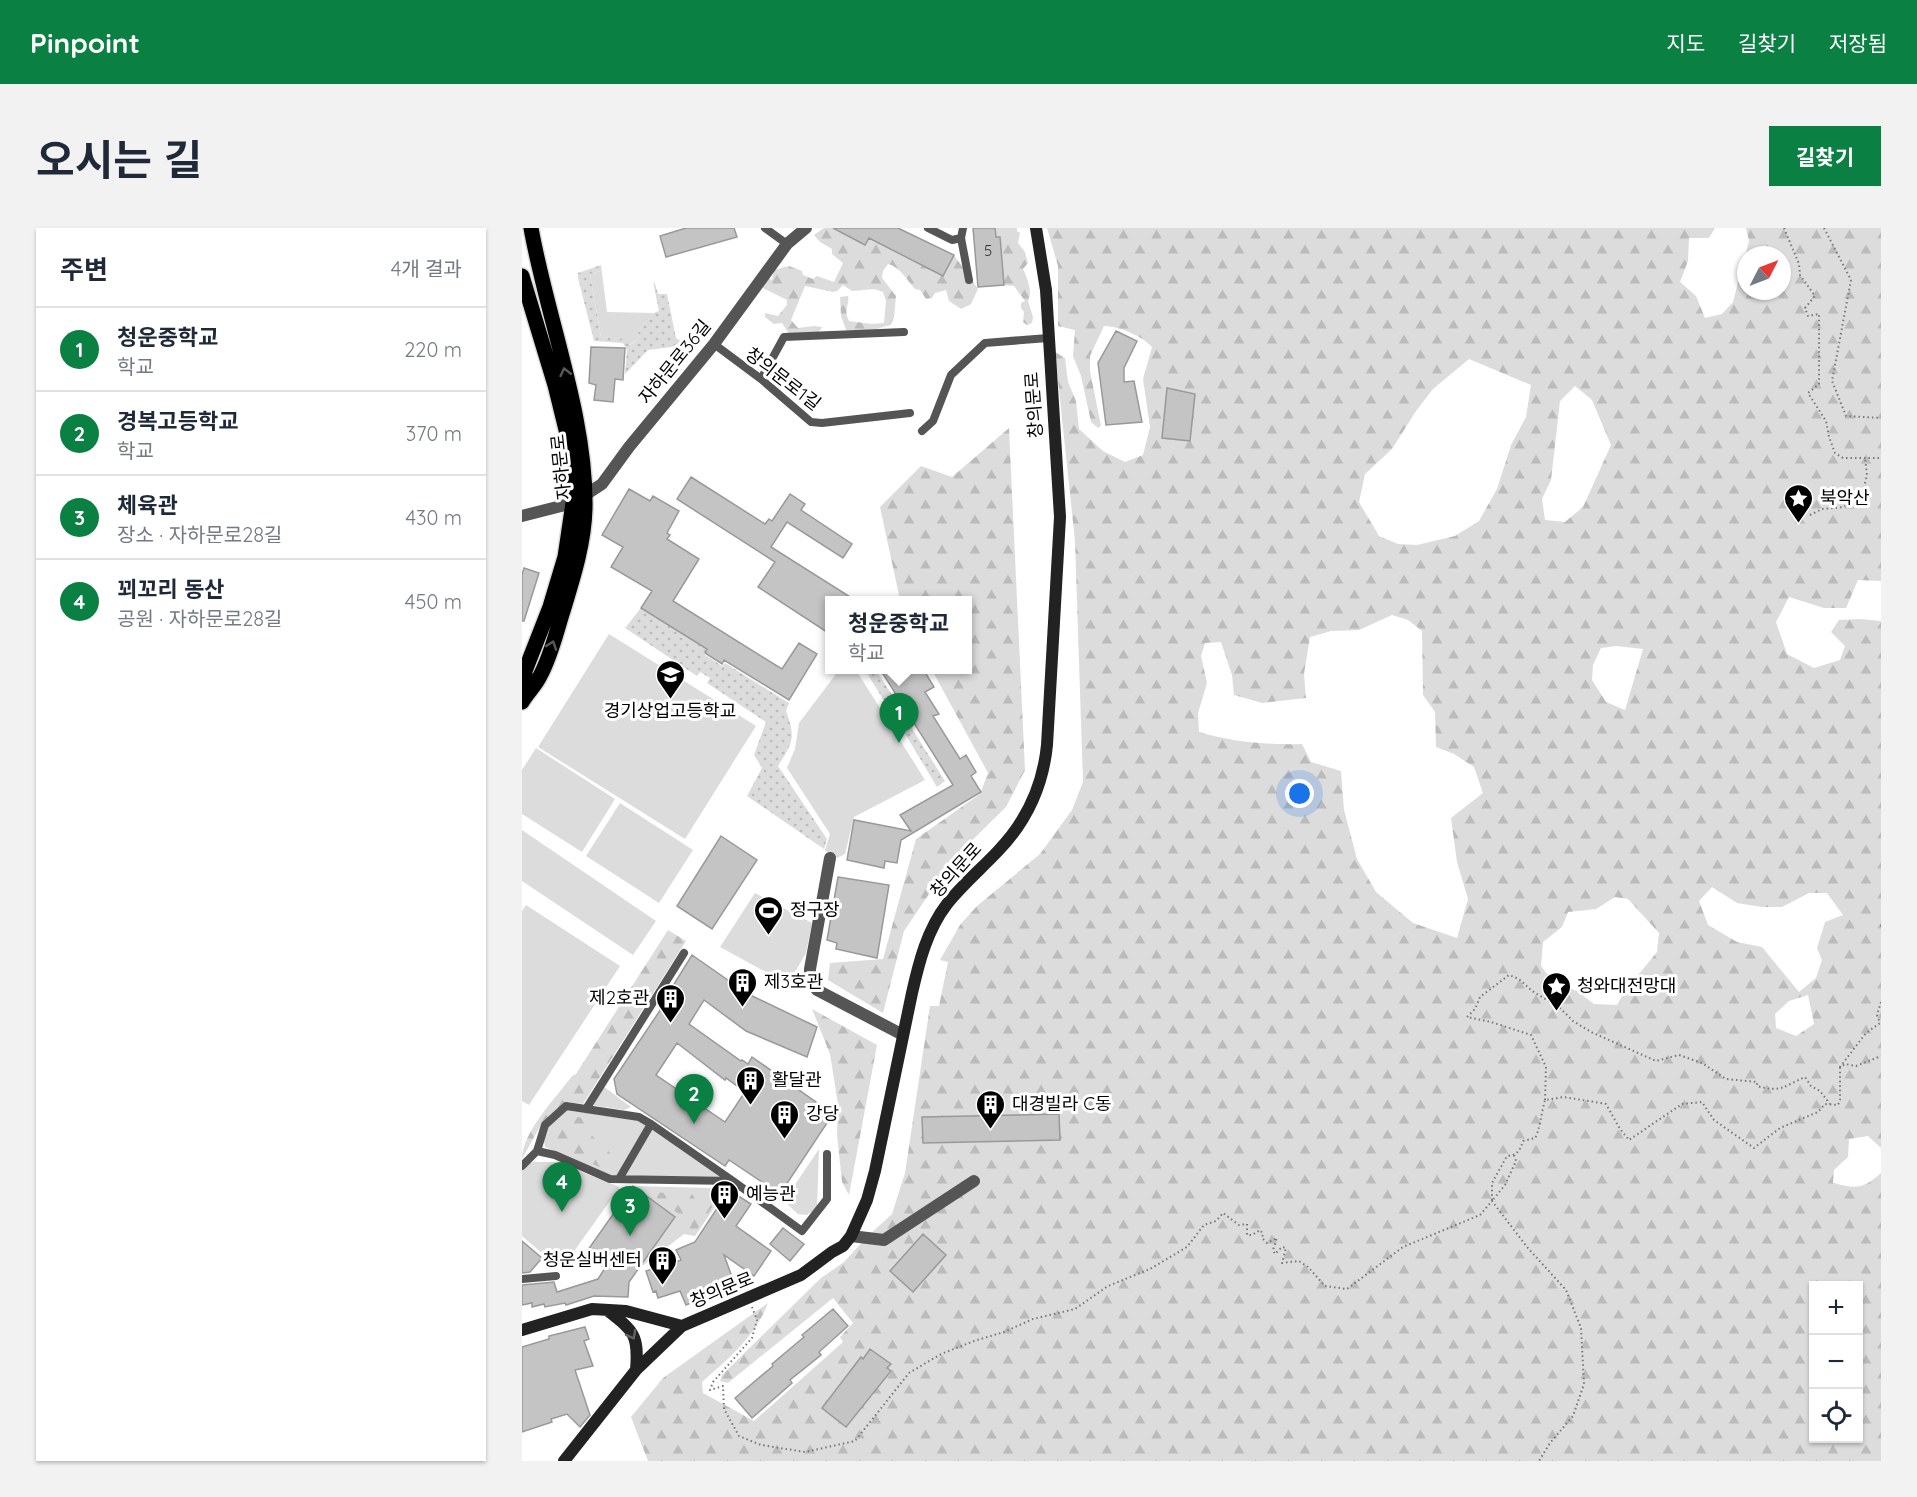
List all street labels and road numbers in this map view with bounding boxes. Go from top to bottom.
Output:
street label: 자하문로36길 [634,315,716,409]
street label: 창의문로1길 [741,342,826,415]
street label: 창의문로 [1020,371,1047,439]
street label: 자하문로 [546,433,575,501]
street label: 창의문로 [925,837,986,902]
street label: 창의문로 [687,1266,757,1313]

